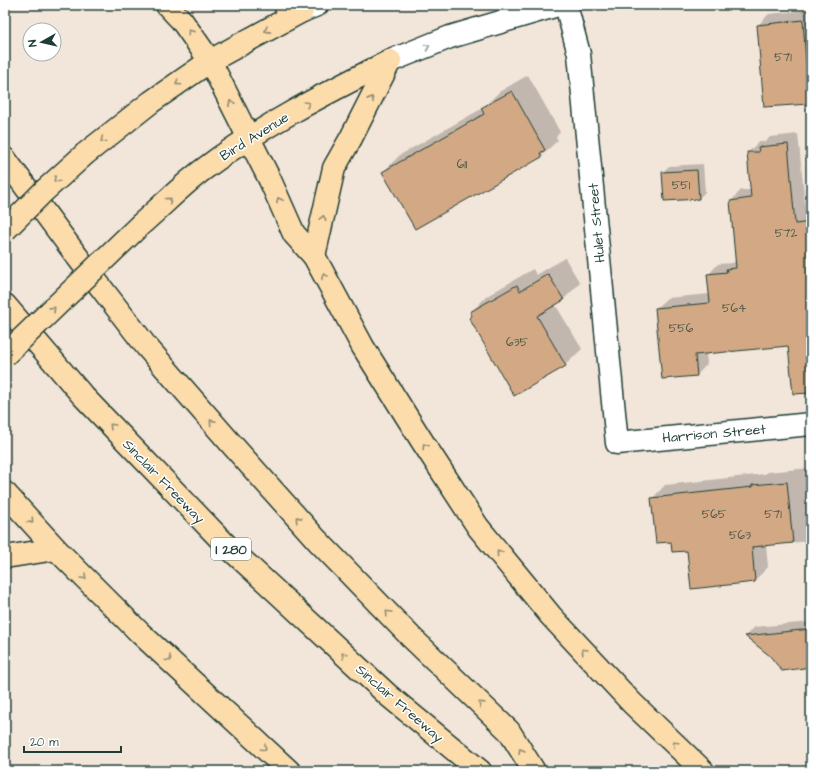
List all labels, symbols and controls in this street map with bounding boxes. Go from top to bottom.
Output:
north arrow [22,22,62,62]
one-way arrow [264,25,271,32]
one-way arrow [187,29,195,36]
text: N [25,39,41,48]
one-way arrow [423,43,430,51]
house number: 571 [774,49,792,66]
one-way arrow [175,78,182,86]
one-way arrow [367,96,374,103]
one-way arrow [229,100,236,107]
one-way arrow [303,101,310,109]
street label: Bird Avenue [216,107,293,166]
one-way arrow [100,135,107,142]
house number: 611 [457,156,468,173]
one-way arrow [53,176,61,183]
house number: 551 [672,177,691,194]
street label: Hulet Street [584,182,610,264]
one-way arrow [276,196,284,204]
one-way arrow [164,197,172,204]
one-way arrow [319,215,327,221]
house number: 572 [775,225,798,242]
one-way arrow [322,273,329,280]
house number: 564 [722,300,746,317]
one-way arrow [48,306,56,314]
house number: 556 [669,320,694,337]
house number: 635 [506,334,529,351]
one-way arrow [209,419,217,427]
street label: Harrison Street [661,419,767,448]
one-way arrow [109,423,117,431]
street label: Sinclair Freeway [118,435,209,529]
one-way arrow [422,443,430,450]
house number: 565 [702,506,727,523]
house number: 571 [764,506,782,523]
one-way arrow [296,516,303,524]
one-way arrow [26,517,33,524]
house number: 563 [729,527,751,544]
road number: I 280 [211,538,251,560]
one-way arrow [497,550,504,557]
one-way arrow [79,572,87,580]
one-way arrow [385,610,393,618]
one-way arrow [582,649,589,656]
one-way arrow [341,652,349,660]
one-way arrow [164,655,171,662]
street label: Sinclair Freeway [351,660,448,748]
one-way arrow [478,701,486,709]
scale bar [24,728,121,754]
text: 20 m [30,734,59,751]
one-way arrow [672,741,680,749]
one-way arrow [259,743,267,751]
one-way arrow [519,748,526,755]

